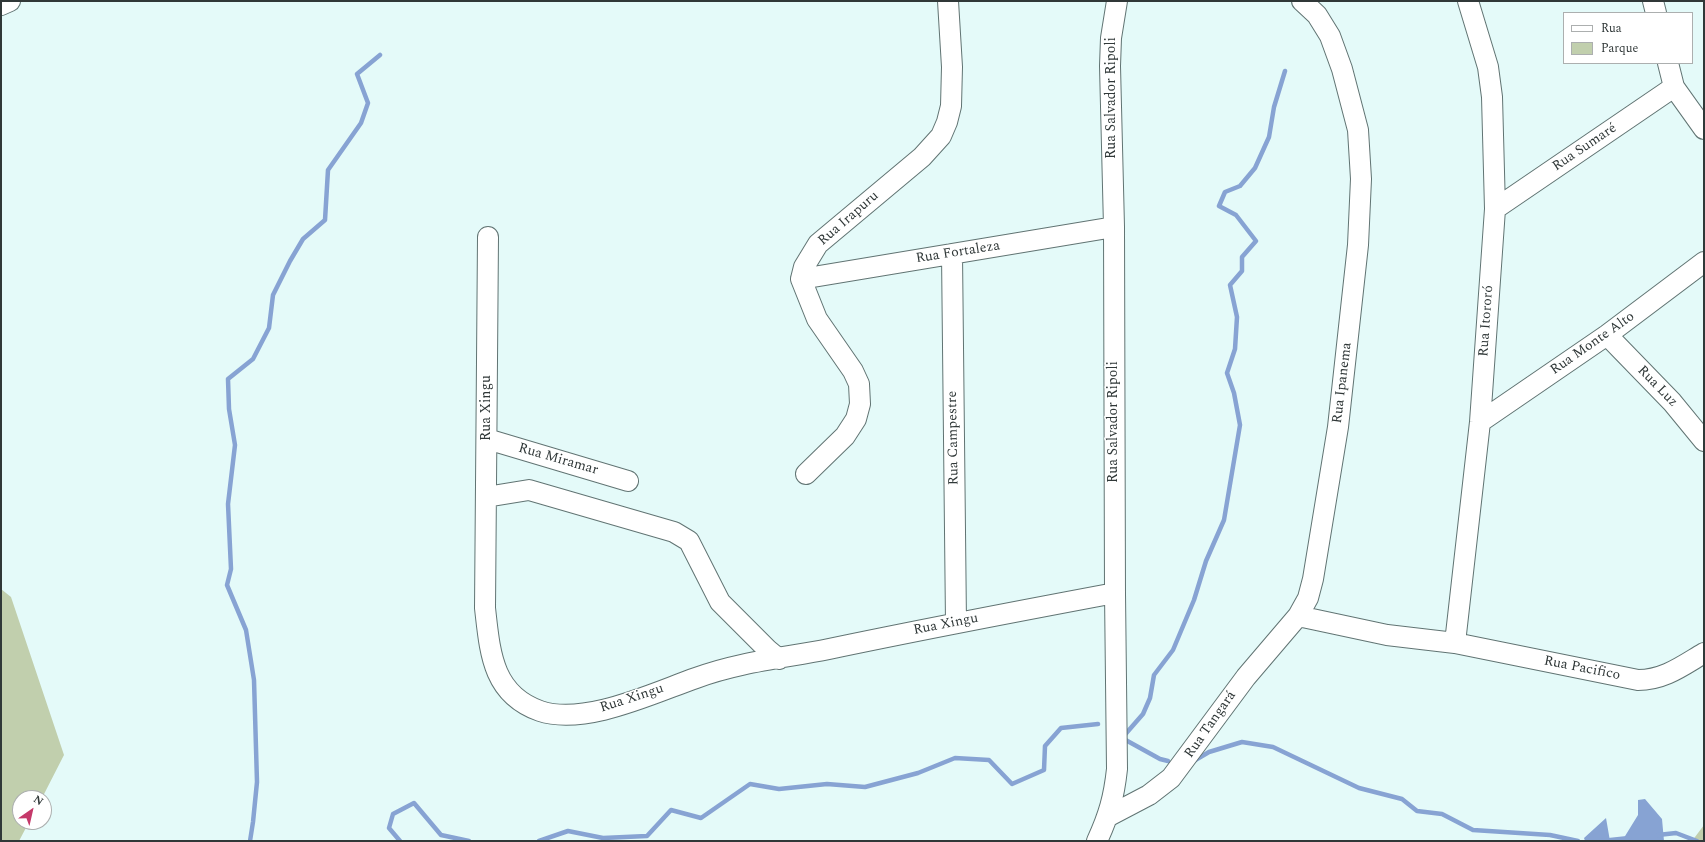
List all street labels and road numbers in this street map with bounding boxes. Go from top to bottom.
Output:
street label: Rua Salvador Ripoli [1104,37,1120,159]
street label: Rua Sumaré [1550,120,1620,176]
street label: Rua Irapuru [815,188,883,250]
street label: Rua Fortaleza [915,238,1001,268]
street label: Rua Itororó [1476,285,1498,357]
street label: Rua Monte Alto [1548,309,1638,379]
street label: Rua Ipanema [1330,342,1356,424]
street label: Rua Salvador Ripoli [1106,361,1122,483]
street label: Rua Luz [1633,363,1681,411]
street label: Rua Xingu [479,375,495,441]
street label: Rua Campestre [945,391,963,485]
street label: Rua Miramar [516,441,600,479]
street label: Rua Xingu [912,610,980,640]
street label: Rua Pacifico [1542,653,1622,685]
street label: Rua Xingu [598,681,666,717]
street label: Rua Tangará [1182,688,1240,762]

